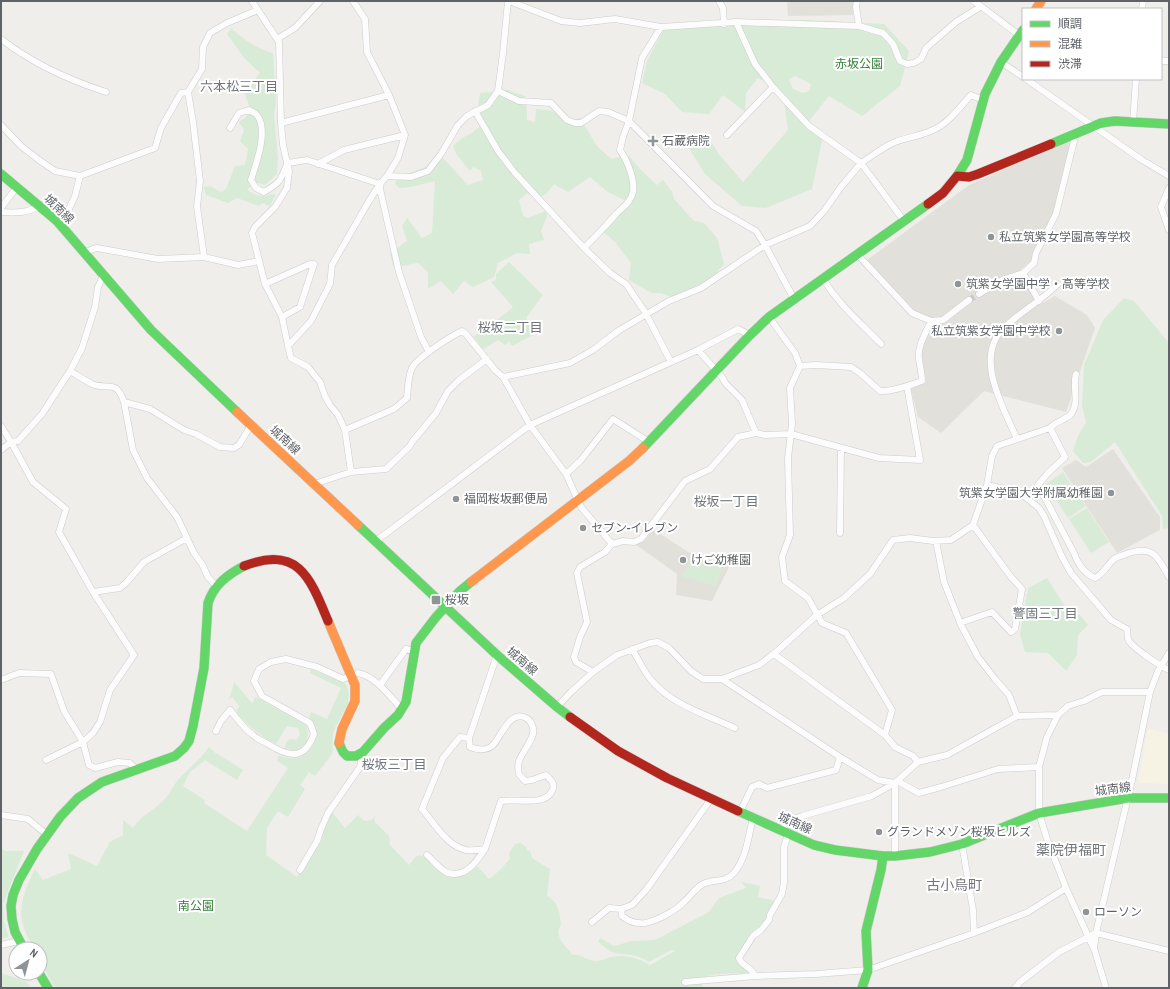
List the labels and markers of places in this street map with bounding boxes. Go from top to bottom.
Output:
place label: 石蔵病院 [662,133,710,149]
marker: 石蔵病院 [647,135,659,147]
place label: 私立筑紫女学園高等学校 [999,229,1131,245]
marker: 私立筑紫女学園高等学校 [986,232,996,242]
place label: 筑紫女学園中学・高等学校 [966,276,1110,292]
marker: 筑紫女学園中学・高等学校 [953,279,963,289]
place label: 私立筑紫女学園中学校 [931,323,1051,339]
marker: 私立筑紫女学園中学校 [1054,326,1064,336]
place label: 筑紫女学園大学附属幼稚園 [959,485,1103,501]
marker: 筑紫女学園大学附属幼稚園 [1106,488,1116,498]
place label: 福岡桜坂郵便局 [464,491,548,507]
marker: 福岡桜坂郵便局 [451,494,461,504]
place label: セブン-イレブン [591,520,678,536]
marker: セブン-イレブン [578,523,588,533]
place label: けご幼稚園 [691,552,751,568]
marker: けご幼稚園 [678,555,688,565]
place label: 桜坂 [445,592,469,608]
marker: 桜坂 [430,594,442,606]
place label: グランドメゾン桜坂ヒルズ [887,824,1031,840]
marker: グランドメゾン桜坂ヒルズ [874,827,884,837]
place label: ローソン [1094,904,1142,920]
marker: ローソン [1081,907,1091,917]

